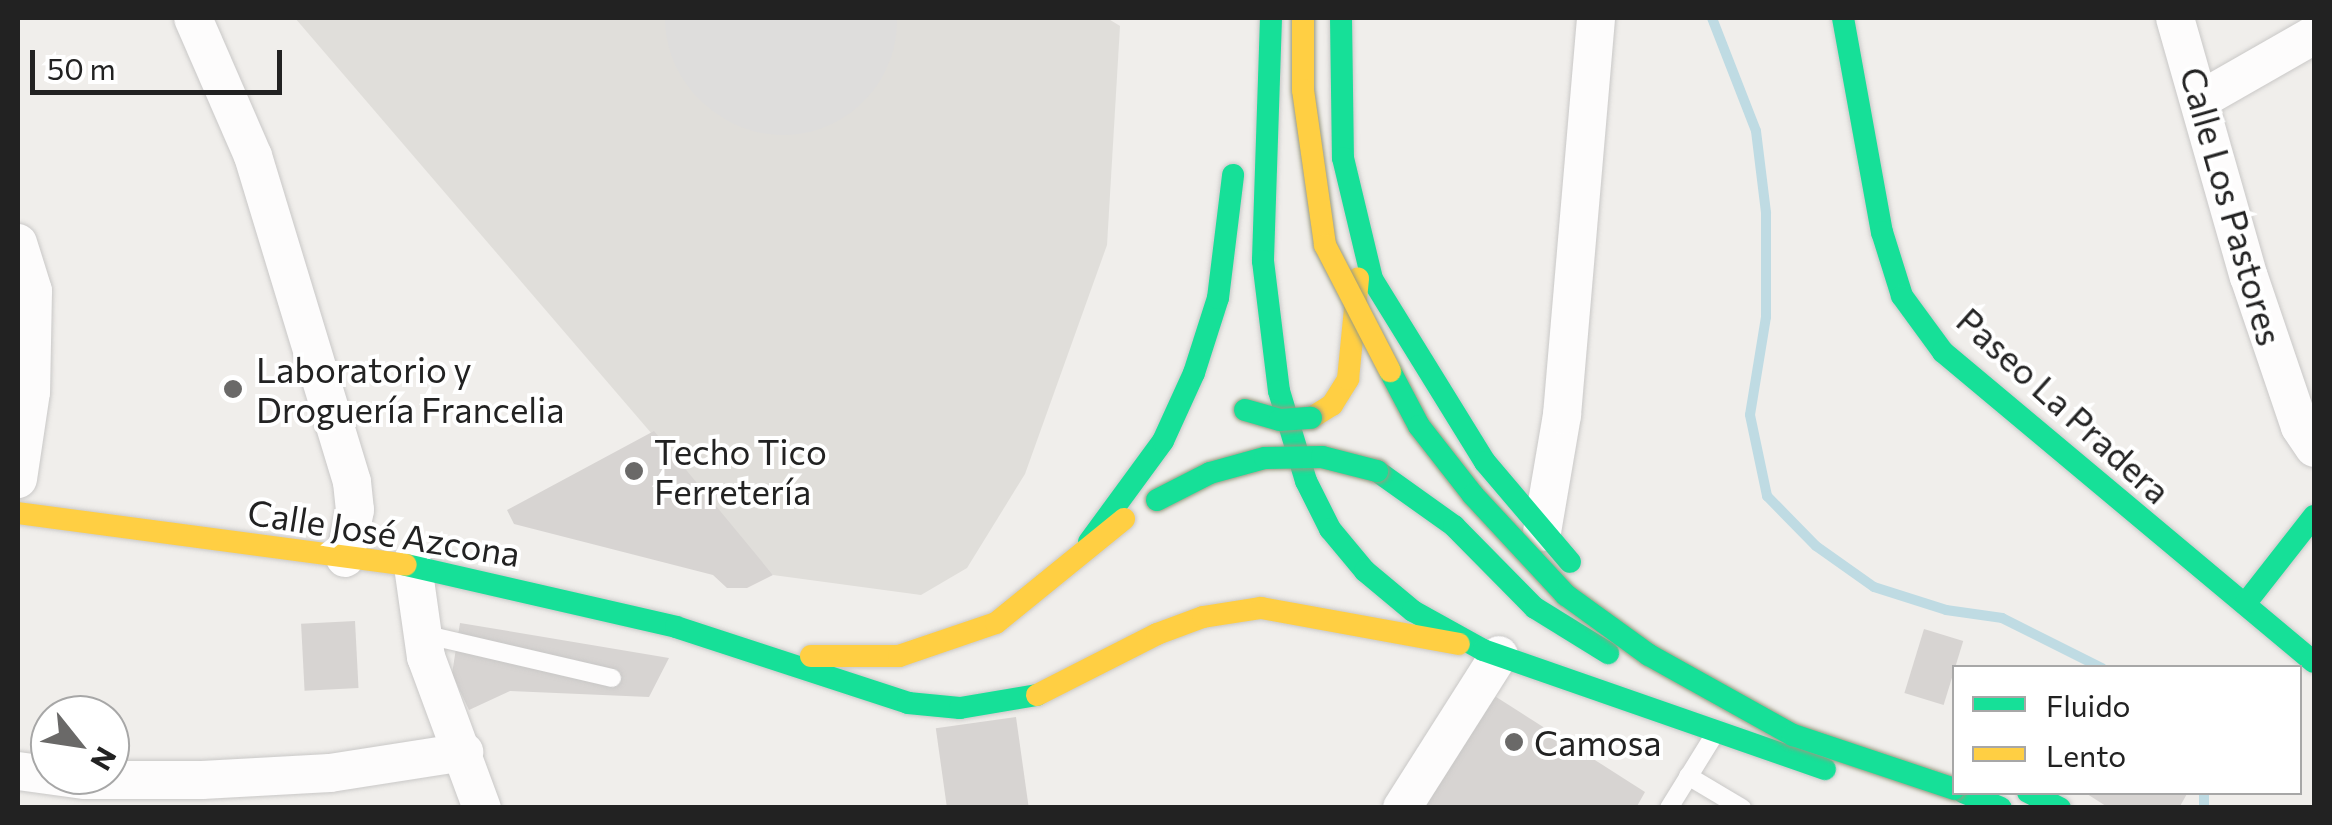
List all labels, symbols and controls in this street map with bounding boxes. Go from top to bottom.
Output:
scale bar [35,30,288,92]
text: 50 m [47,49,116,86]
street label: Calle Los Pastores [2172,62,2292,350]
street label: Paseo La Pradera [1949,298,2179,512]
place label: Laboratorio y Droguería Francelia [256,348,565,430]
marker: Laboratorio y Droguería Francelia [220,376,246,402]
place label: Techo Tico Ferretería [654,430,827,512]
marker: Techo Tico Ferretería [623,460,645,482]
street label: Calle José Azcona [245,490,523,574]
legend [1952,665,2302,795]
text: Fluido [2046,686,2131,723]
north arrow [30,695,130,795]
place label: Camosa [1534,721,1662,763]
marker: Camosa [1503,731,1525,753]
text: Lento [2046,736,2126,773]
text: N [84,741,124,777]

